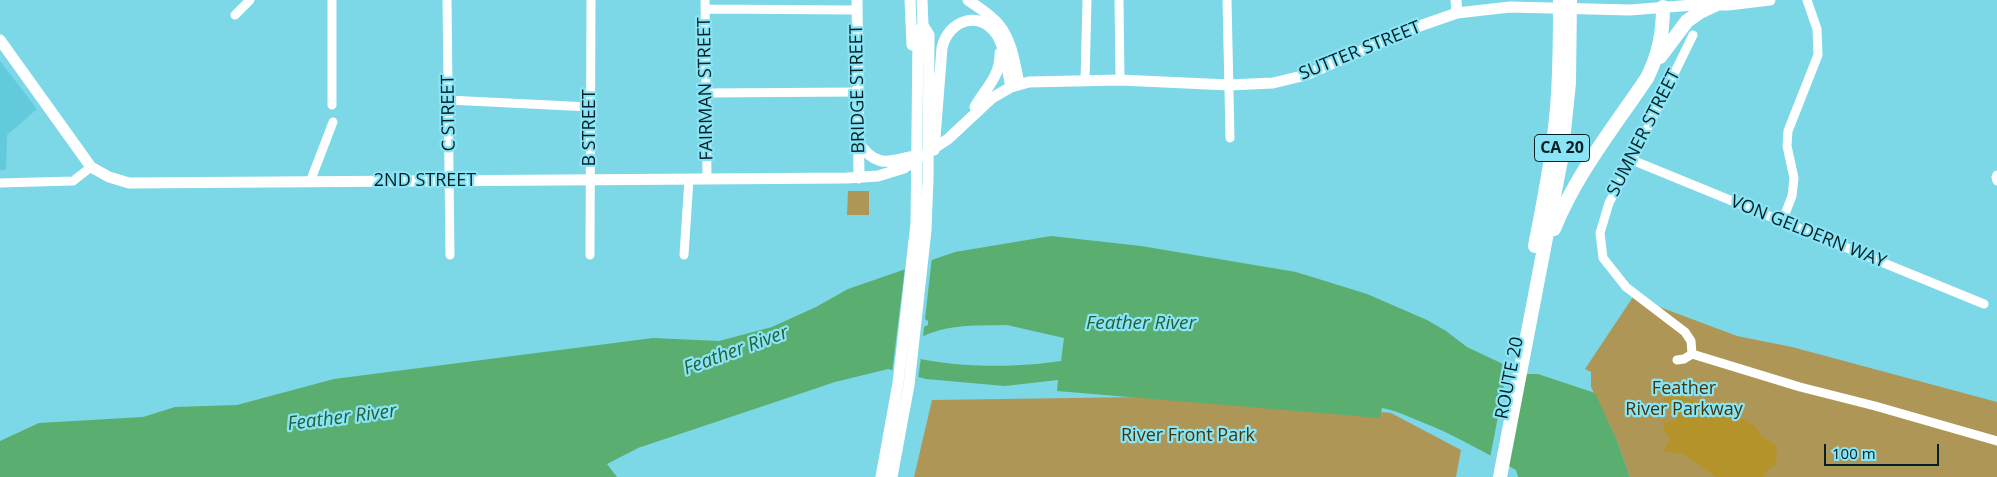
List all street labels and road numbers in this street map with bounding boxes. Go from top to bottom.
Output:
street label: FAIRMAN STREET [694,17,718,161]
street label: SUTTER STREET [1296,17,1424,85]
street label: BRIDGE STREET [846,24,870,154]
street label: SUMNER STREET [1603,66,1685,200]
street label: C STREET [438,74,460,152]
street label: B STREET [579,89,601,167]
road number: CA 20 [1534,134,1590,162]
street label: 2ND STREET [374,170,476,192]
street label: VON GELDERN WAY [1727,191,1889,273]
street label: ROUTE 20 [1491,335,1529,421]

